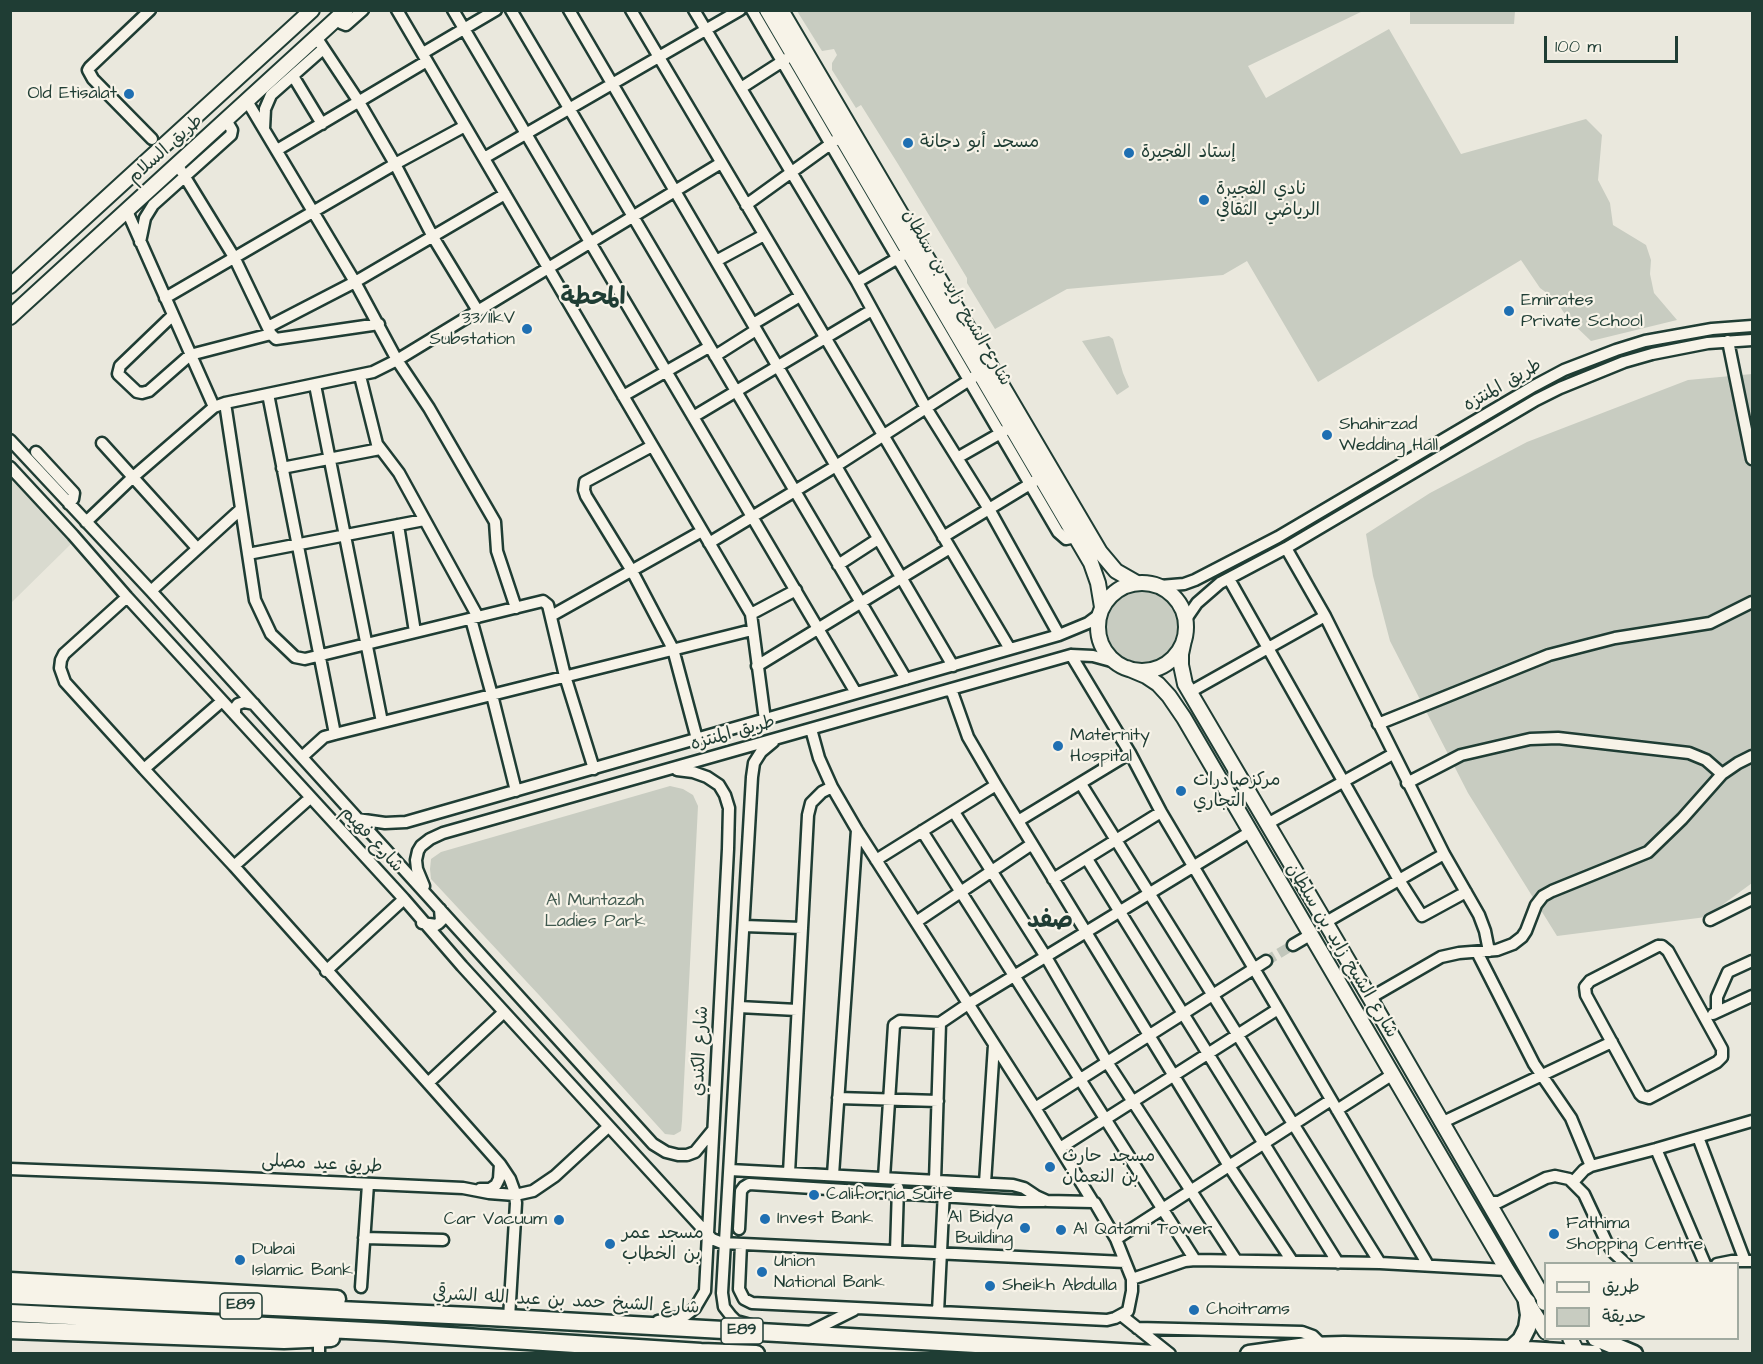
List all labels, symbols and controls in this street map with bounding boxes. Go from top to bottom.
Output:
scale bar [1547,24,1680,62]
text: 100 m [1555,34,1601,59]
place label: Old Etisalat [28,83,117,105]
marker: Old Etisalat [122,87,136,101]
street label: طريق السلام [124,111,208,189]
place label: مسجد أبو دجانة [920,132,1039,154]
marker: مسجد أبو دجانة [901,136,915,150]
place label: إستاد الفجيرة [1141,142,1236,164]
marker: إستاد الفجيرة [1122,146,1136,160]
place label: نادي الفجيرة الرياضي الثقافي [1216,179,1320,222]
marker: نادي الفجيرة الرياضي الثقافي [1197,193,1211,207]
street label: شارع الشيخ زايد بن سلطان [897,206,1015,390]
district label: المحطة [560,285,626,313]
place label: Emirates Private School [1521,290,1643,332]
marker: Emirates Private School [1502,304,1516,318]
place label: 33/11kV Substation [430,308,515,350]
marker: 33/11kV Substation [520,322,534,336]
street label: طريق المنتزه [1460,355,1546,417]
place label: Shahirzad Wedding Hall [1339,414,1438,456]
marker: Shahirzad Wedding Hall [1320,428,1334,442]
street label: طريق المنتزه [688,712,778,756]
place label: Maternity Hospital [1070,725,1150,768]
marker: Maternity Hospital [1051,739,1065,753]
place label: مركزصادرات التجاري [1193,770,1281,812]
marker: مركزصادرات التجاري [1174,784,1188,798]
street label: شارع فهيم [335,802,407,878]
street label: شارع الشيخ زايد بن سلطان [1280,860,1402,1042]
park label: Al Muntazah Ladies Park [544,890,646,932]
district label: صفد [1027,908,1073,936]
street label: شارع الكندي [688,1005,714,1097]
place label: مسجد حارث بن النعمان [1062,1146,1155,1188]
street label: طريق عيد مصلى [261,1151,383,1179]
marker: مسجد حارث بن النعمان [1043,1160,1057,1174]
place label: California Suite [826,1184,953,1206]
marker: California Suite [807,1188,821,1202]
place label: Al Bidya Building [948,1207,1013,1250]
place label: Invest Bank [777,1208,873,1230]
place label: Car Vacuum [444,1209,547,1231]
marker: Invest Bank [758,1212,772,1226]
marker: Car Vacuum [552,1213,566,1227]
place label: Fathima Shopping Centre [1566,1213,1703,1256]
place label: Al Qatami Tower [1073,1219,1212,1241]
marker: Al Bidya Building [1018,1221,1032,1235]
place label: مسجد عمر بن الخطاب [622,1223,704,1266]
marker: Al Qatami Tower [1054,1223,1068,1237]
marker: Fathima Shopping Centre [1547,1227,1561,1241]
marker: مسجد عمر بن الخطاب [603,1237,617,1251]
place label: Dubai Islamic Bank [252,1239,353,1282]
place label: Union National Bank [774,1251,885,1294]
marker: Dubai Islamic Bank [233,1253,247,1267]
legend [1544,1262,1739,1340]
marker: Union National Bank [755,1265,769,1279]
text: طريق [1602,1274,1640,1299]
place label: Sheikh Abdulla [1002,1275,1117,1297]
marker: Sheikh Abdulla [983,1279,997,1293]
street label: شارع الشيخ حمد بن عبد الله الشرقي [432,1284,700,1320]
road number: E89 [220,1293,262,1319]
place label: Choitrams [1206,1299,1290,1321]
marker: Choitrams [1187,1303,1201,1317]
text: حديقة [1602,1304,1646,1329]
road number: E89 [721,1318,763,1344]

